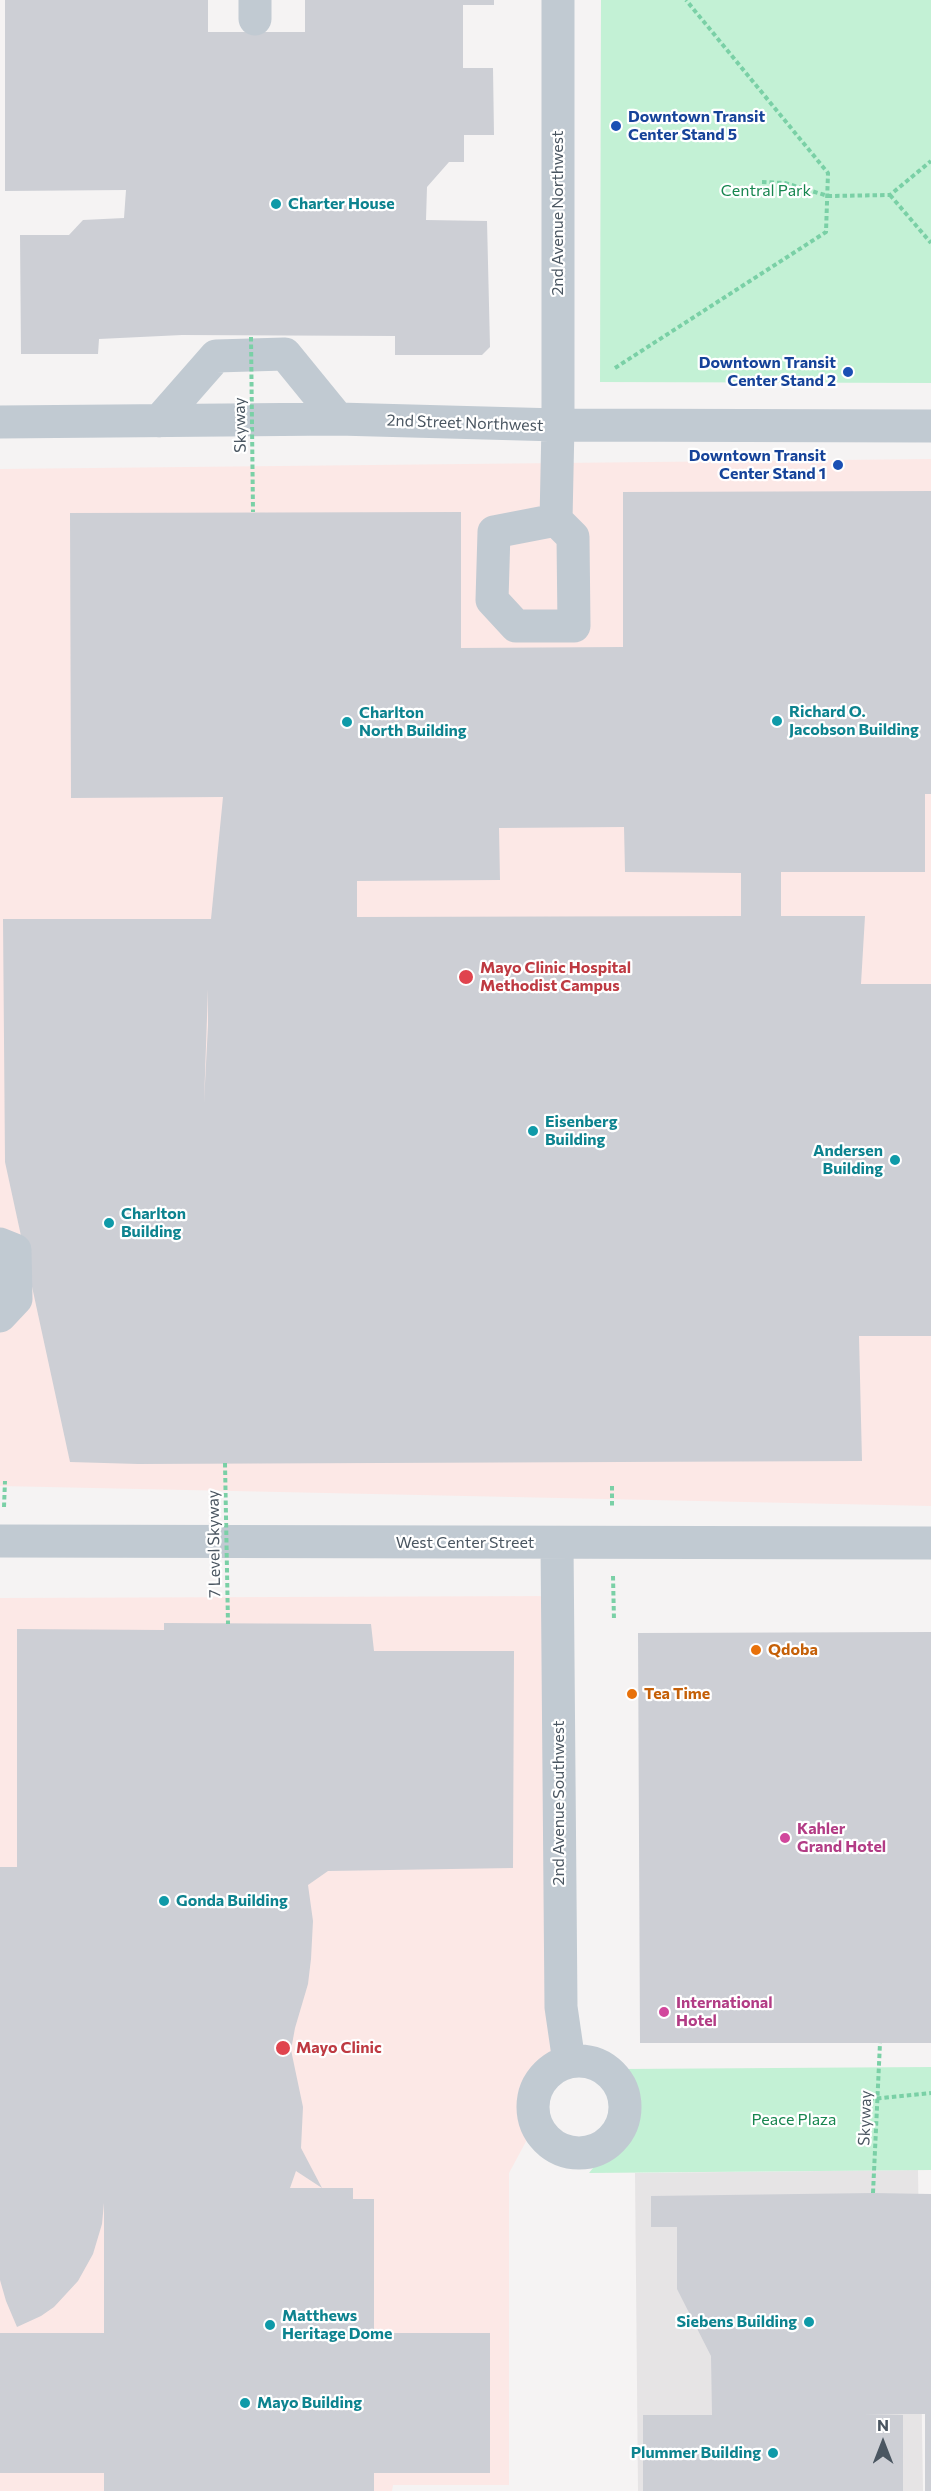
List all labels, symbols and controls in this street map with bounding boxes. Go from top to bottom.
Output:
place label: Downtown Transit Center Stand 5 [628,107,765,145]
marker: Downtown Transit Center Stand 5 [609,119,623,133]
street label: 2nd Avenue Northwest [548,130,568,296]
park label: Central Park [721,181,811,201]
place label: Charter House [288,194,395,214]
marker: Charter House [269,197,283,211]
place label: Downtown Transit Center Stand 2 [699,353,836,391]
marker: Downtown Transit Center Stand 2 [841,365,855,379]
street label: Skyway [230,397,250,453]
street label: 2nd Street Northwest [386,411,544,435]
place label: Downtown Transit Center Stand 1 [689,446,826,484]
marker: Downtown Transit Center Stand 1 [831,458,845,472]
place label: Richard O. Jacobson Building [789,702,919,740]
place label: Charlton North Building [359,703,467,741]
marker: Richard O. Jacobson Building [770,714,784,728]
marker: Charlton North Building [340,715,354,729]
place label: Mayo Clinic Hospital Methodist Campus [480,958,631,996]
marker: Mayo Clinic Hospital Methodist Campus [457,968,475,986]
place label: Eisenberg Building [545,1112,617,1150]
marker: Eisenberg Building [526,1124,540,1138]
place label: Andersen Building [813,1141,883,1179]
marker: Andersen Building [888,1153,902,1167]
place label: Charlton Building [121,1204,186,1242]
marker: Charlton Building [102,1216,116,1230]
street label: 7 Level Skyway [203,1490,225,1598]
street label: West Center Street [396,1533,534,1553]
place label: Qdoba [768,1640,818,1660]
marker: Qdoba [749,1643,763,1657]
place label: Tea Time [644,1684,710,1704]
marker: Tea Time [625,1687,639,1701]
street label: 2nd Avenue Southwest [549,1721,569,1885]
place label: Kahler Grand Hotel [797,1819,886,1857]
marker: Kahler Grand Hotel [778,1831,792,1845]
place label: Gonda Building [176,1891,288,1911]
marker: Gonda Building [157,1894,171,1908]
place label: International Hotel [676,1993,773,2031]
marker: International Hotel [657,2005,671,2019]
place label: Mayo Clinic [296,2038,382,2058]
marker: Mayo Clinic [274,2039,292,2057]
street label: Skyway [854,2090,876,2146]
park label: Peace Plaza [752,2110,836,2130]
place label: Matthews Heritage Dome [282,2306,392,2344]
place label: Siebens Building [676,2312,797,2332]
marker: Siebens Building [802,2315,816,2329]
marker: Matthews Heritage Dome [263,2318,277,2332]
place label: Mayo Building [257,2393,362,2413]
marker: Mayo Building [238,2396,252,2410]
north arrow [853,2413,913,2473]
text: N [877,2415,889,2434]
place label: Plummer Building [631,2443,761,2463]
marker: Plummer Building [766,2446,780,2460]

